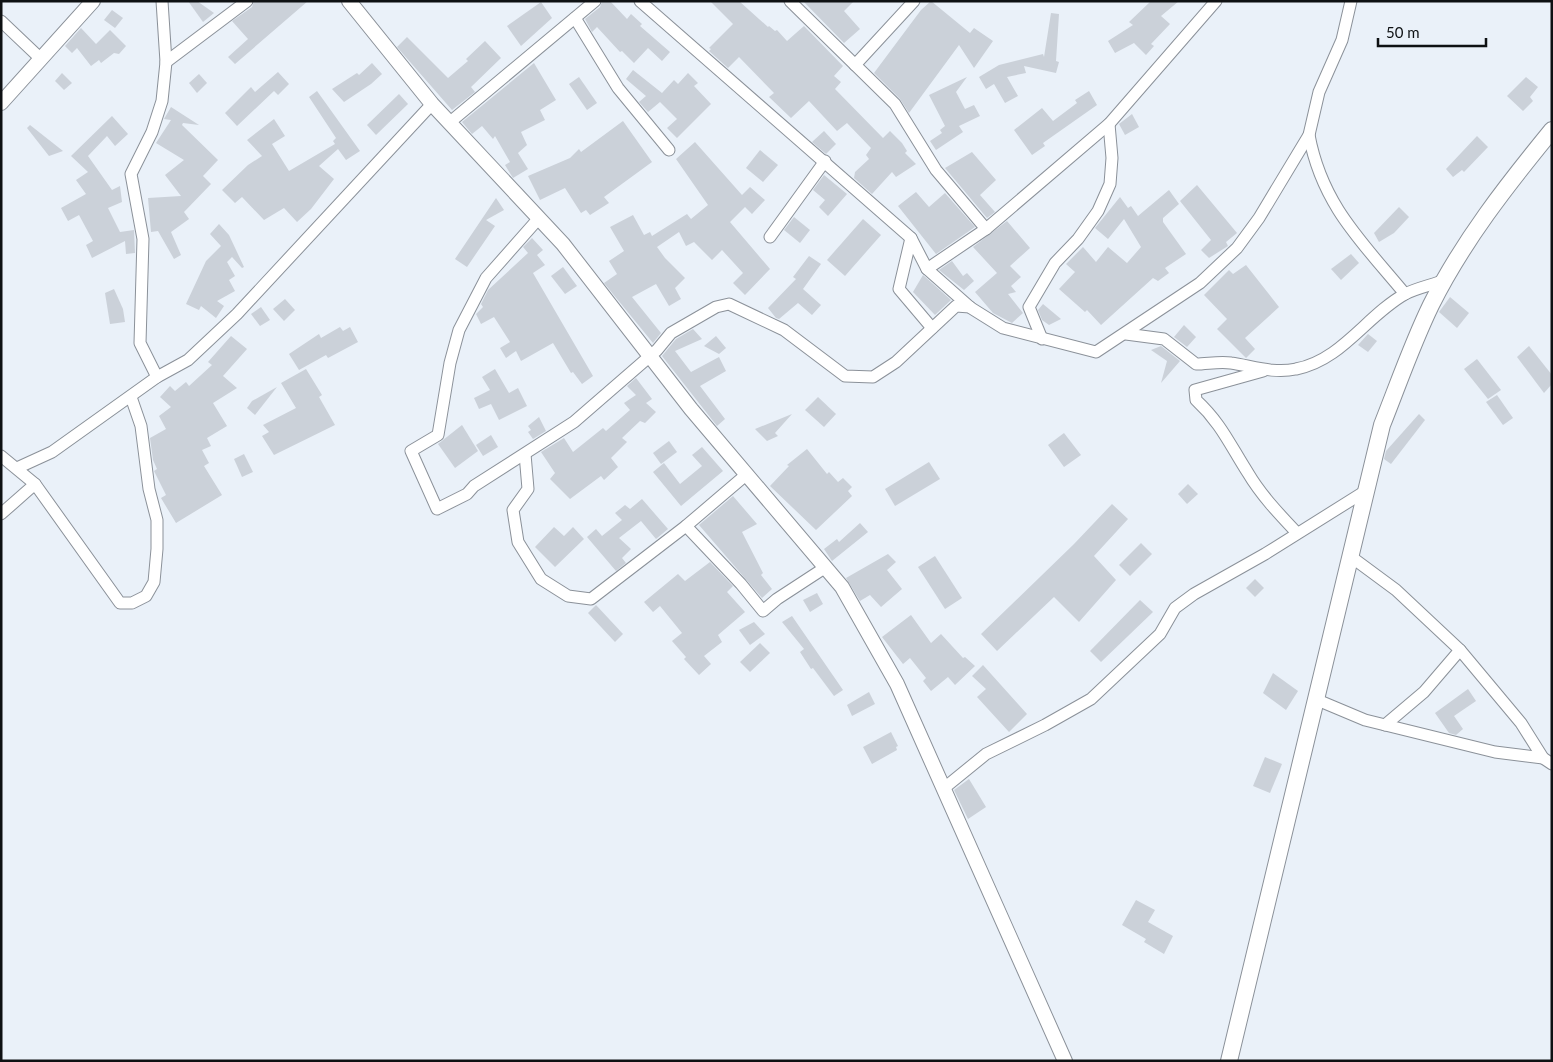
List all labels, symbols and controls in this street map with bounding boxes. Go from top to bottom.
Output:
scale bar [1378,15,1486,47]
text: 50 m [1386,23,1420,41]

